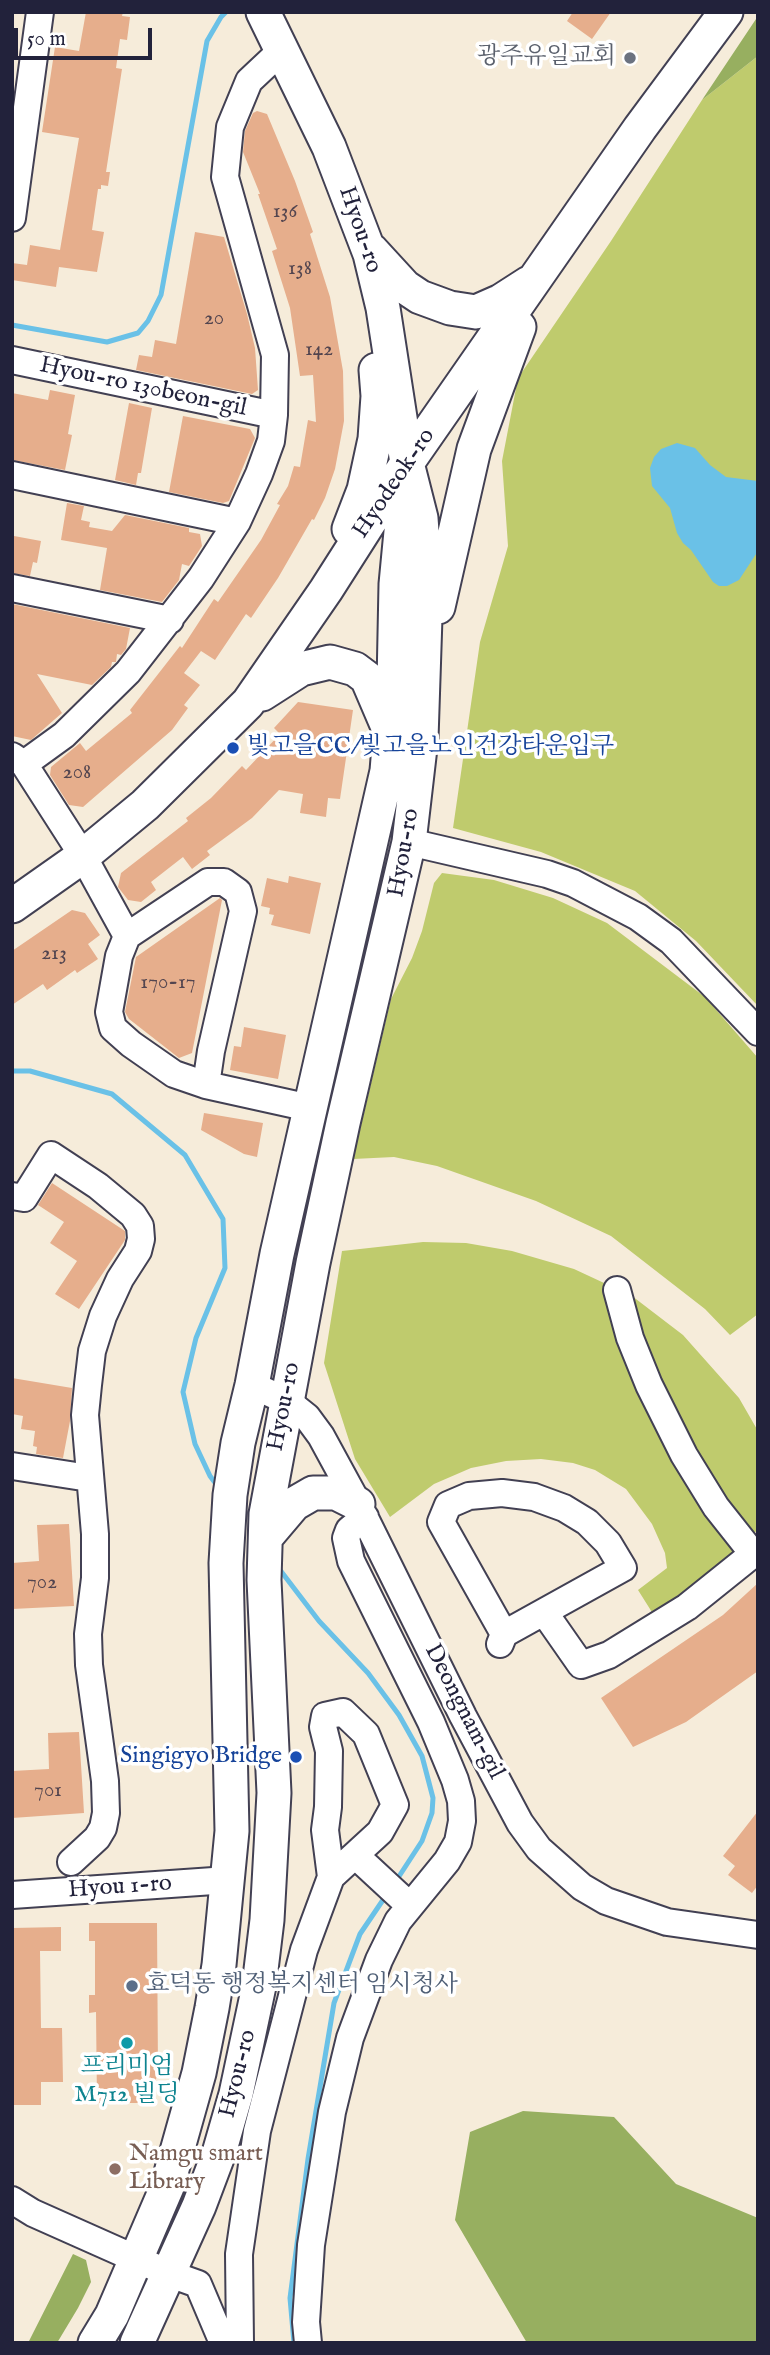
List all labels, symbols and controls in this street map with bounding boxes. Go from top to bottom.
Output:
scale bar [18,14,156,58]
text: 50 m [27,26,66,53]
place label: 광주유일교회 [477,44,616,72]
marker: 광주유일교회 [622,50,638,66]
street label: Hyou-ro [331,183,387,277]
house number: 136 [273,200,297,226]
house number: 138 [288,257,312,283]
house number: 20 [204,307,224,333]
house number: 142 [305,338,333,364]
street label: Hyou-ro 130beon-gil [37,352,249,424]
street label: Hyodeok-ro [348,423,442,545]
place label: 빛고을CC/빛고을노인건강타운입구 [247,734,614,762]
marker: 빛고을CC/빛고을노인건강타운입구 [225,740,241,756]
house number: 208 [63,761,91,787]
street label: Hyou-ro [383,806,427,900]
house number: 213 [41,942,67,968]
house number: 170-17 [140,971,196,997]
street label: Hyou-ro [262,1360,308,1454]
house number: 702 [27,1571,57,1597]
street label: Deongnam-gil [417,1640,509,1784]
place label: Singigyo Bridge [120,1743,282,1771]
marker: Singigyo Bridge [288,1749,304,1765]
house number: 701 [34,1779,62,1805]
street label: Hyou 1-ro [67,1870,173,1906]
place label: 효덕동 행정복지센터 임시청사 [146,1972,458,2000]
marker: 효덕동 행정복지센터 임시청사 [124,1978,140,1994]
street label: Hyou-ro [214,2027,264,2121]
marker: 프리미엄 M712 빌딩 [119,2035,135,2051]
place label: 프리미엄 M712 빌딩 [74,2054,180,2110]
place label: Namgu smart Library [129,2141,263,2197]
marker: Namgu smart Library [107,2161,123,2177]

